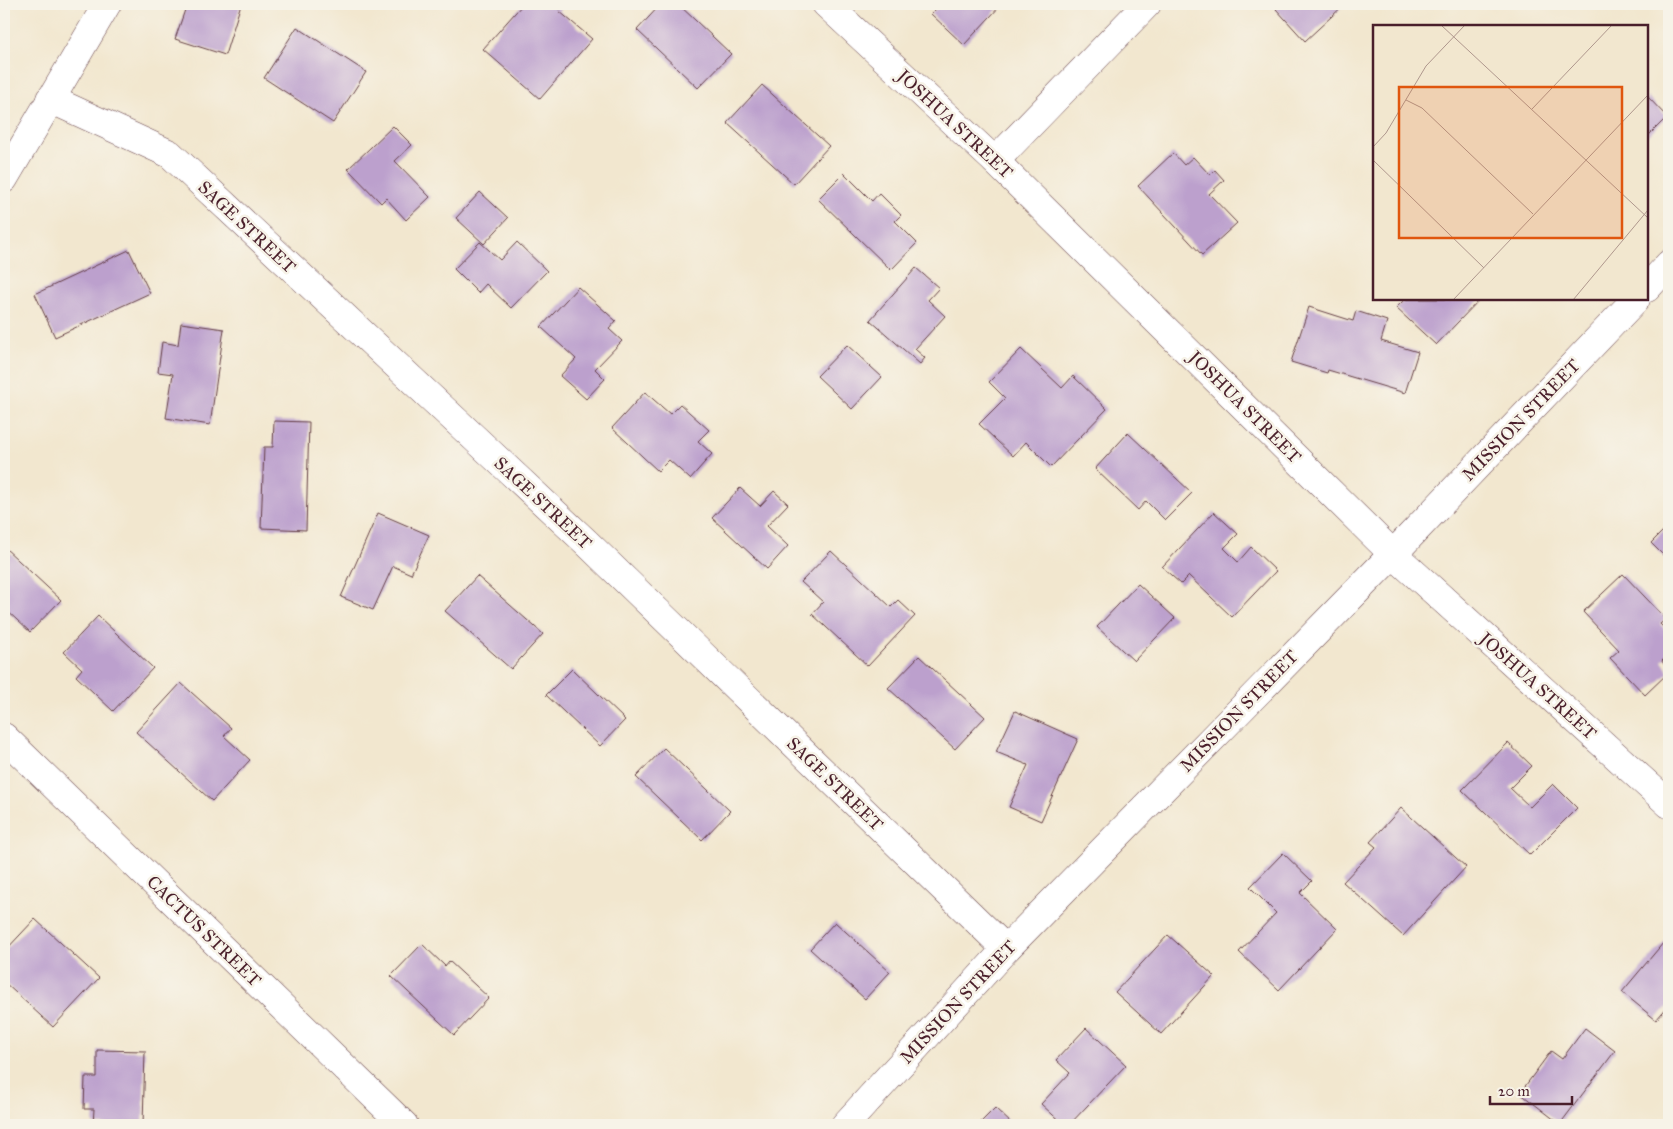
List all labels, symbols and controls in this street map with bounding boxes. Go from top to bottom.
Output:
inset map [1373,25,1648,300]
street label: JOSHUA STREET [891,64,1017,184]
street label: SAGE STREET [194,176,300,278]
street label: JOSHUA STREET [1182,345,1306,468]
street label: MISSION STREET [1457,355,1585,485]
street label: SAGE STREET [490,452,596,554]
street label: JOSHUA STREET [1473,626,1601,745]
street label: MISSION STREET [1175,646,1303,776]
street label: SAGE STREET [782,733,888,835]
street label: CACTUS STREET [142,871,266,991]
street label: MISSION STREET [895,936,1021,1068]
scale bar [1490,1074,1573,1106]
text: 20 m [1498,1082,1530,1100]

